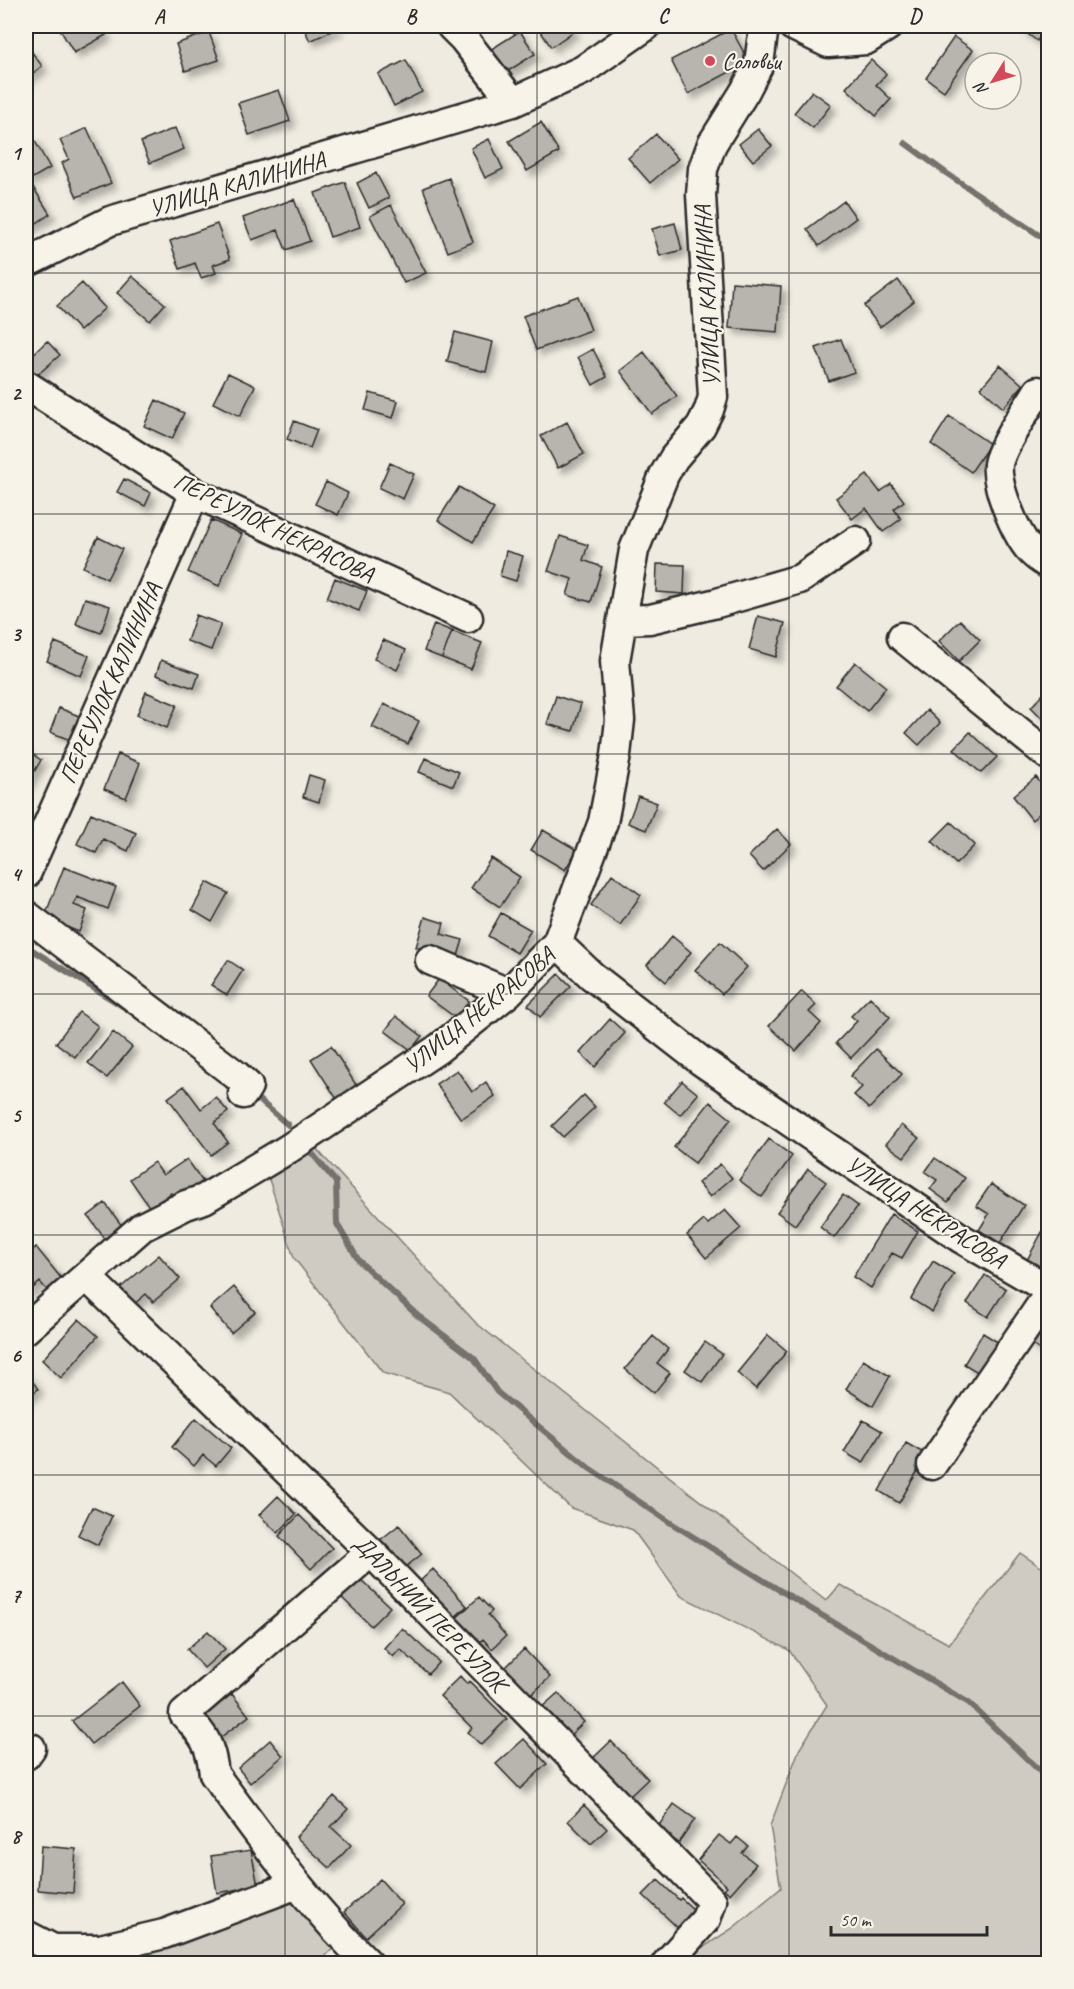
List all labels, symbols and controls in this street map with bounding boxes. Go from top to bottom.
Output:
text: A [154,4,166,29]
text: B [406,4,418,29]
text: C [658,4,670,29]
text: D [909,4,923,29]
place label: Соловьи [722,46,783,76]
north arrow [963,51,1023,111]
marker: Соловьи [703,54,717,68]
text: N [969,77,993,99]
text: 1 [12,141,23,166]
street label: УЛИЦА КАЛИНИНА [146,144,329,223]
street label: УЛИЦА КАЛИНИНА [687,204,727,387]
text: 2 [12,381,23,406]
street label: ПЕРЕУЛОК НЕКРАСОВА [169,465,380,589]
street label: ПЕРЕУЛОК КАЛИНИНА [52,577,168,788]
text: 3 [12,622,23,647]
text: 4 [12,862,24,887]
street label: УЛИЦА НЕКРАСОВА [398,940,561,1080]
text: 5 [12,1103,23,1128]
street label: УЛИЦА НЕКРАСОВА [840,1149,1013,1275]
text: 6 [11,1343,22,1368]
street label: ДАЛЬНИЙ ПЕРЕУЛОК [347,1528,516,1702]
text: 7 [12,1583,23,1608]
text: 8 [12,1824,24,1849]
scale bar [831,1899,987,1937]
text: 50 m [840,1909,873,1931]

